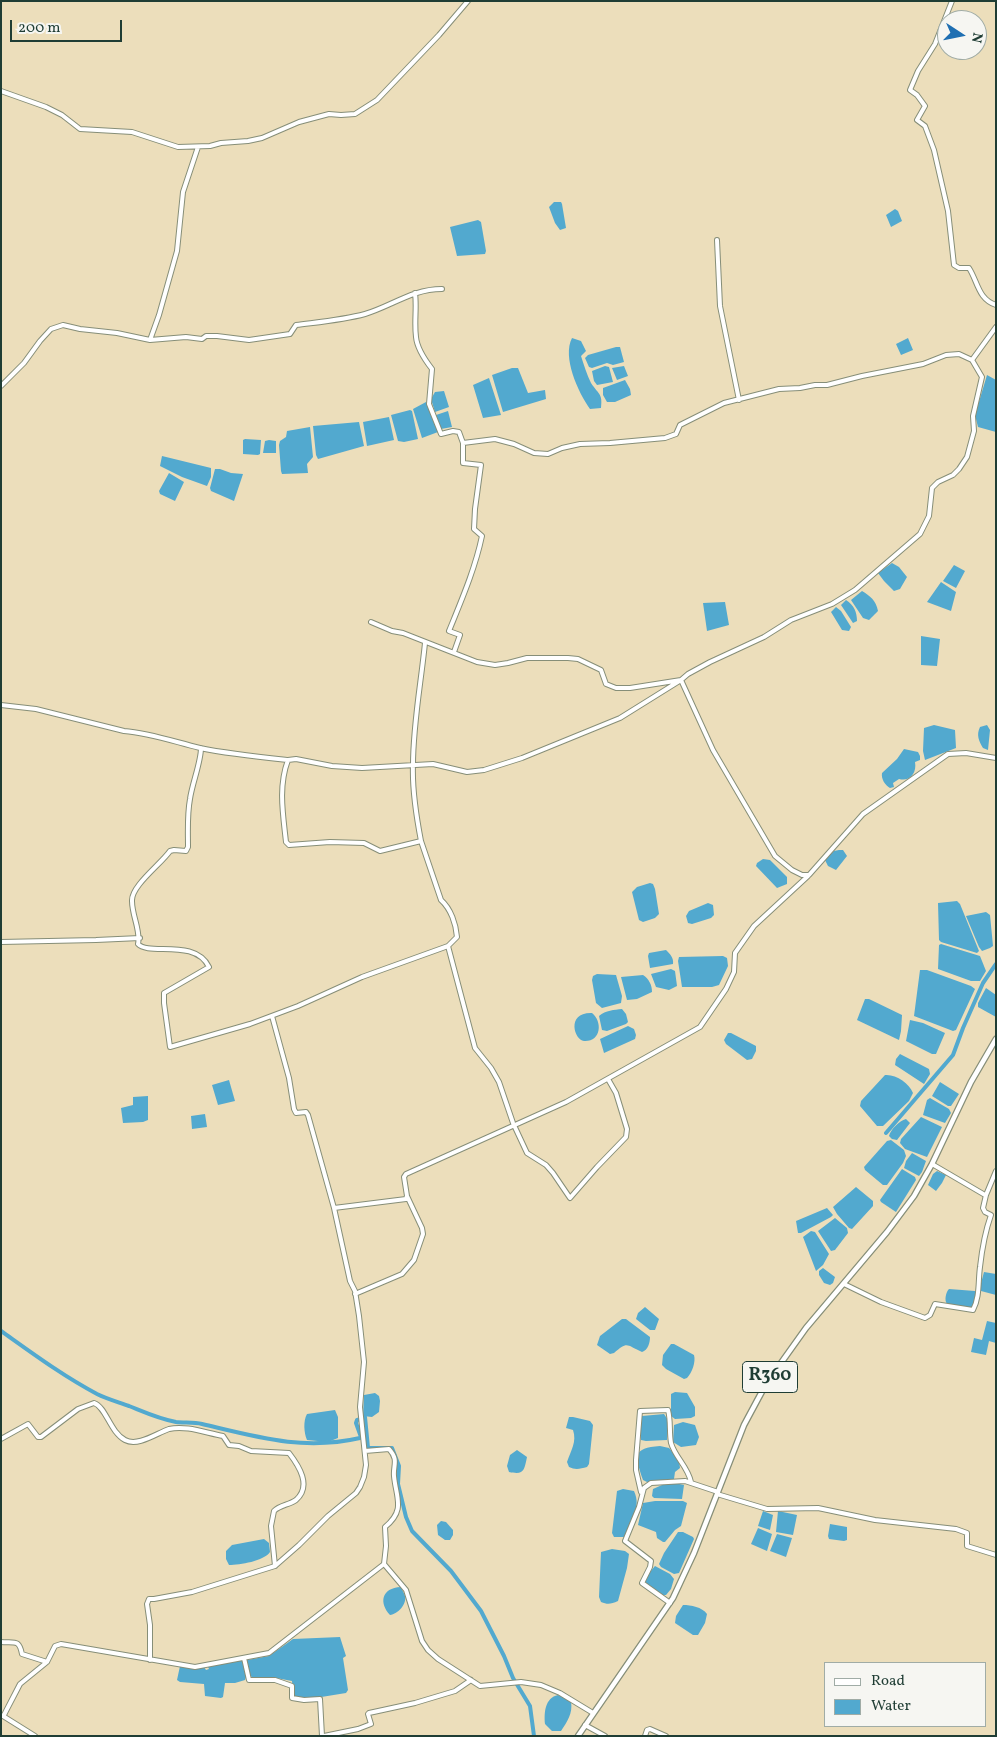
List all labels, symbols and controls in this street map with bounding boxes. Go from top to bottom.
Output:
scale bar [12,10,125,42]
north arrow [937,10,987,60]
text: 200 m [18,18,61,39]
text: N [966,31,987,45]
road number: R360 [742,1361,798,1392]
legend [824,1662,987,1727]
text: Road [871,1671,905,1692]
text: Water [871,1696,911,1717]

